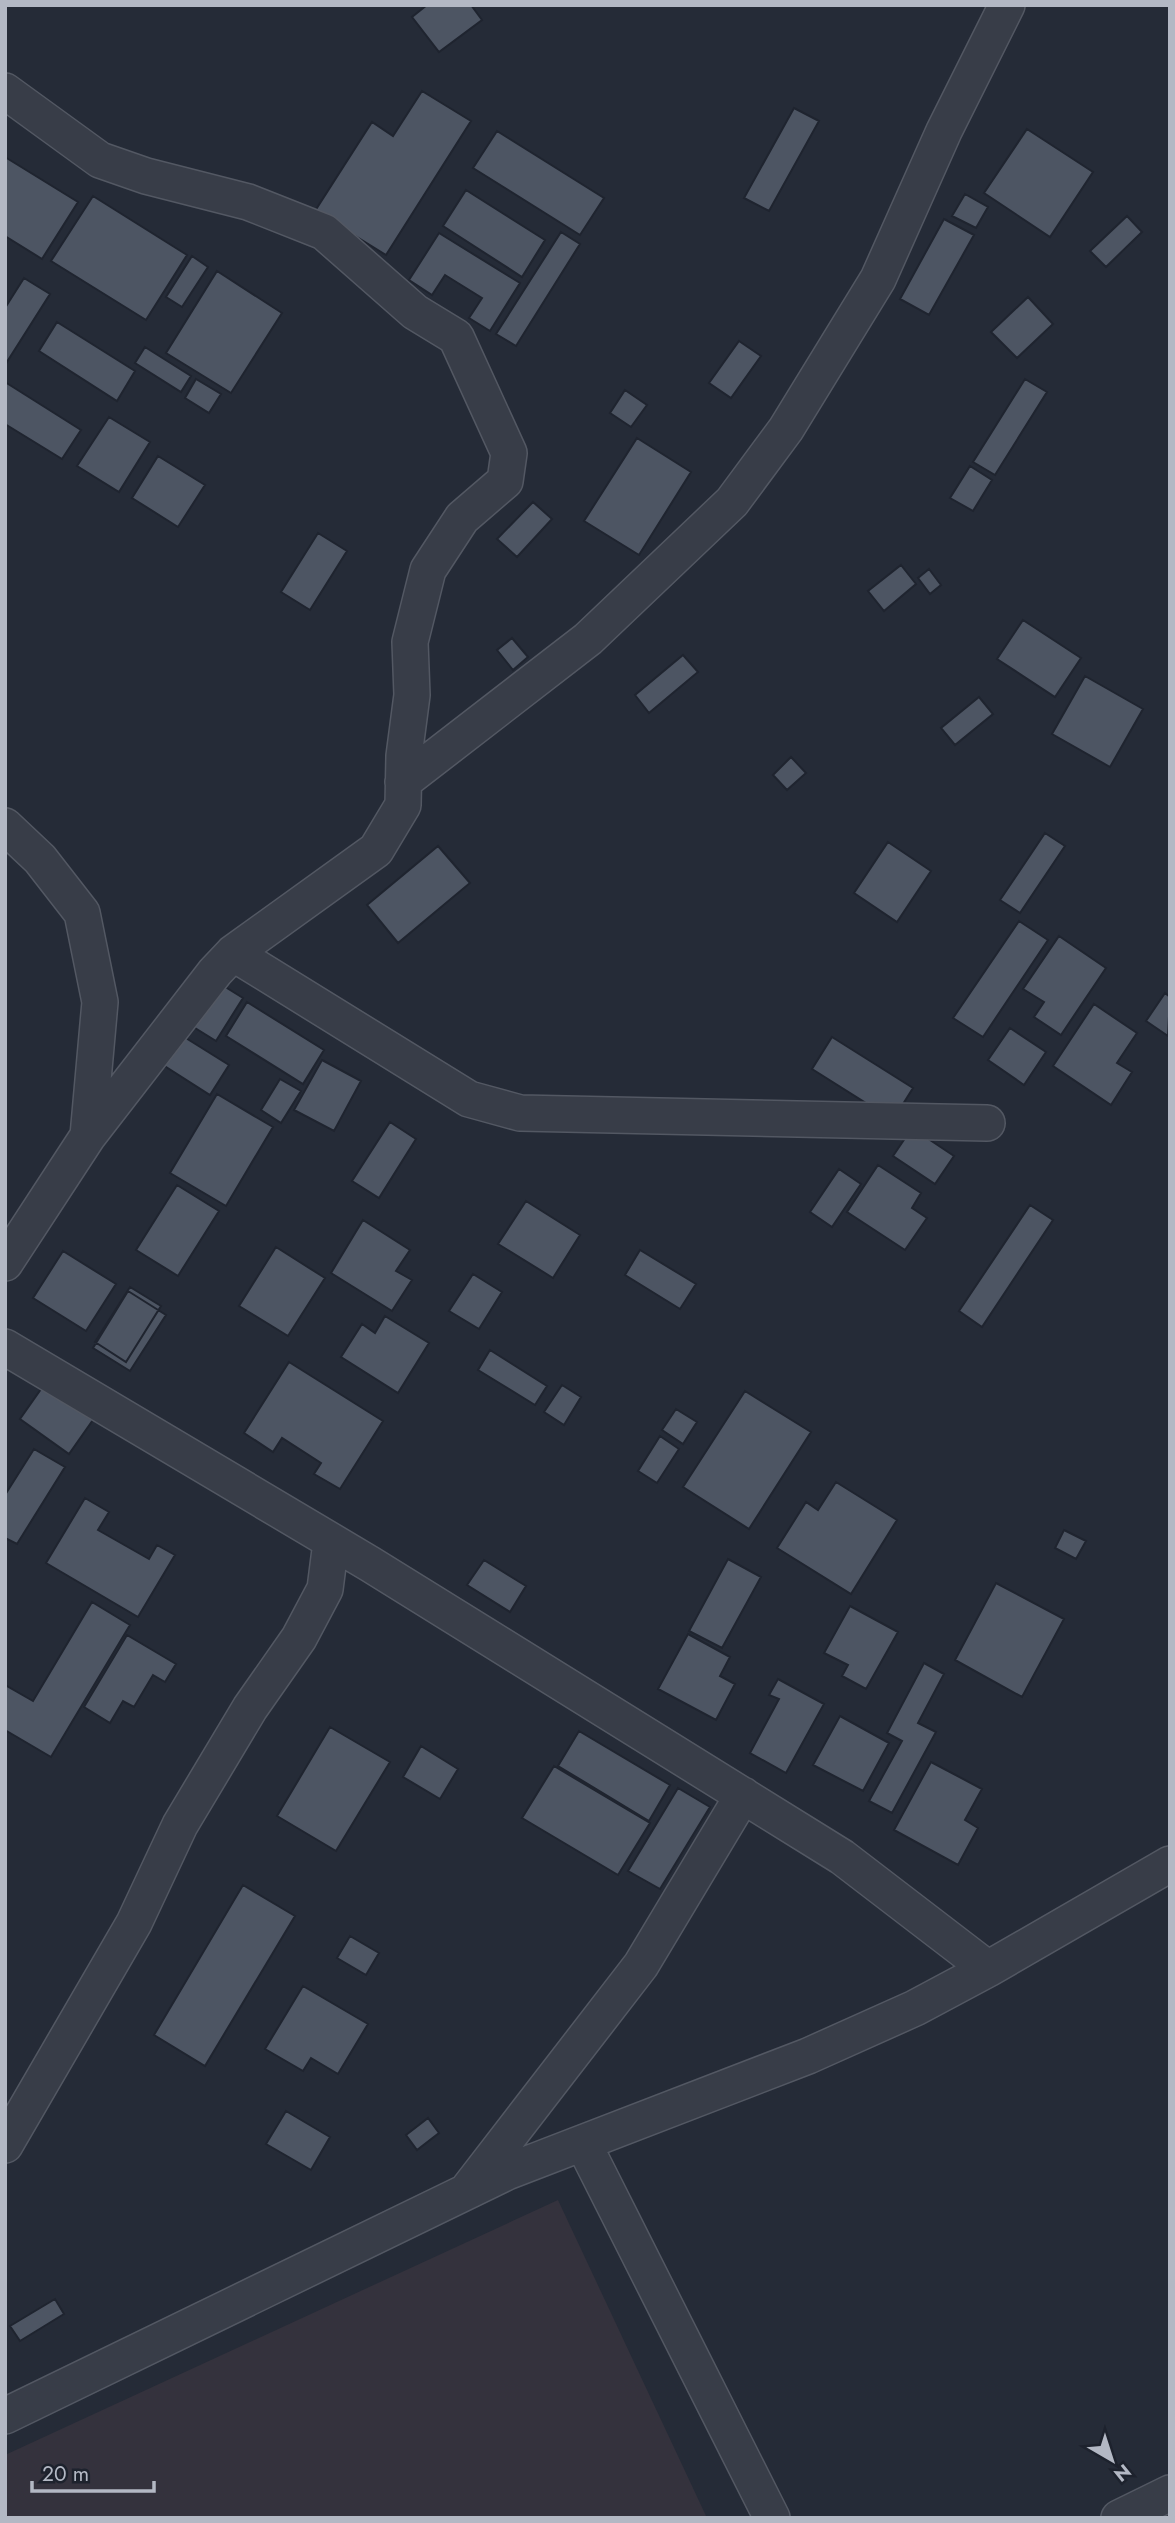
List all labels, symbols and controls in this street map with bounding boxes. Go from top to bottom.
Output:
north arrow [1077,2425,1147,2495]
scale bar [32,2450,154,2494]
text: N [1108,2458,1137,2488]
text: 20 m [42,2459,89,2489]

